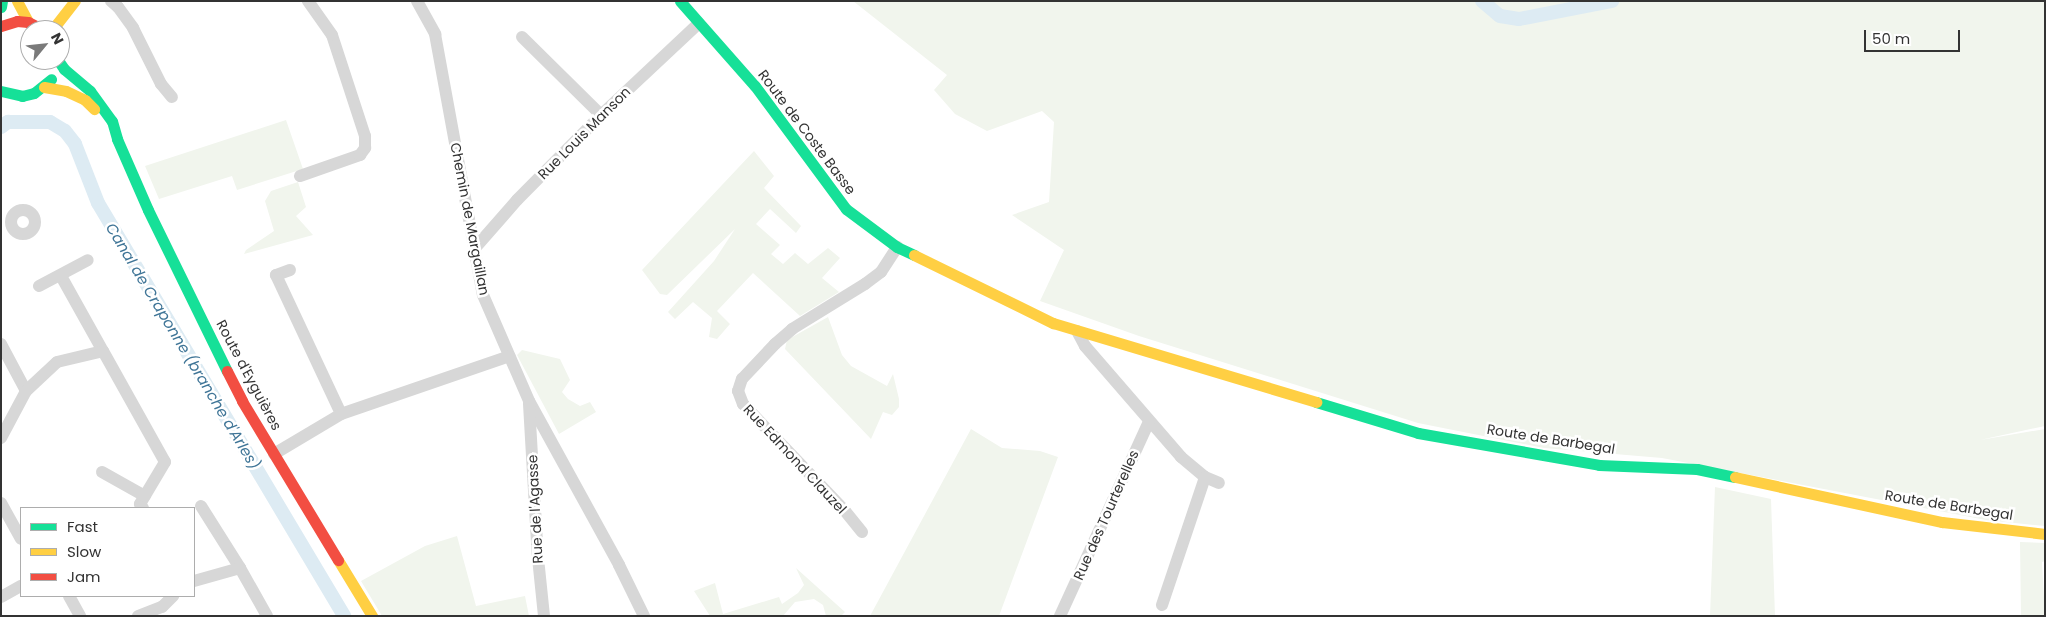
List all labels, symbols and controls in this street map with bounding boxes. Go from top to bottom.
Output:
north arrow [20,20,70,70]
scale bar [1866,20,1962,52]
text: 50 m [1872,28,1910,49]
text: N [46,29,69,48]
street label: Route de Coste Basse [755,66,859,198]
street label: Rue Louis Manson [534,83,634,183]
street label: Chemin de Margaillan [447,141,493,297]
water label: Canal de Craponne (branche d'Arles) [102,220,264,472]
street label: Route d'Eyguières [213,317,285,433]
street label: Rue Edmond Clauzel [740,401,850,517]
street label: Route de Barbegal [1486,421,1616,457]
street label: Rue des Tourterelles [1070,447,1142,583]
street label: Rue de l'Agasse [524,454,546,564]
street label: Route de Barbegal [1884,487,2014,523]
legend [20,507,195,597]
text: Fast [67,516,98,537]
text: Slow [67,541,101,562]
text: Jam [67,566,101,587]

